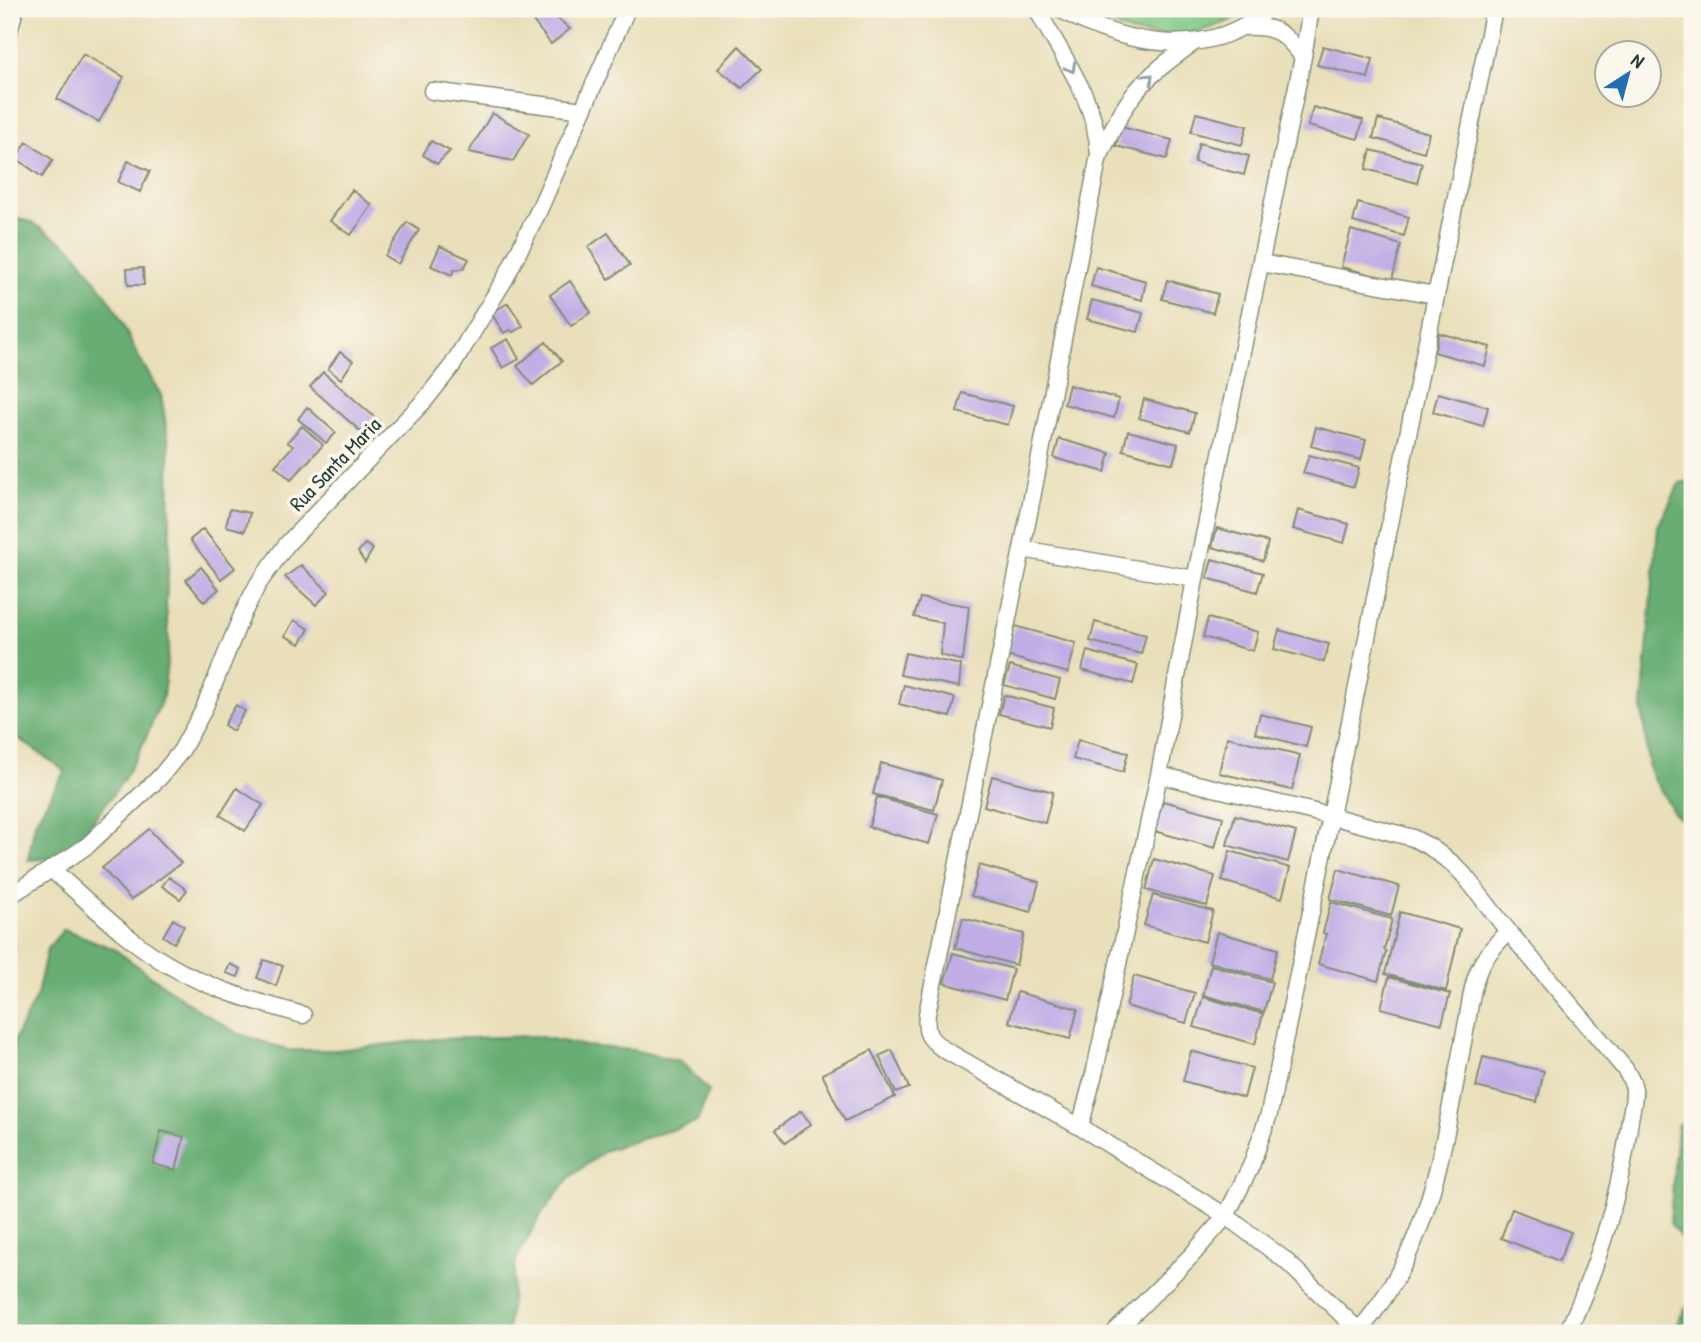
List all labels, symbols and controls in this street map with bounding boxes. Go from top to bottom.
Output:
north arrow [1592,38,1662,108]
text: N [1626,47,1650,74]
one-way arrow [1063,61,1076,73]
one-way arrow [1141,73,1154,86]
street label: Rua Santa Maria [283,411,387,517]

